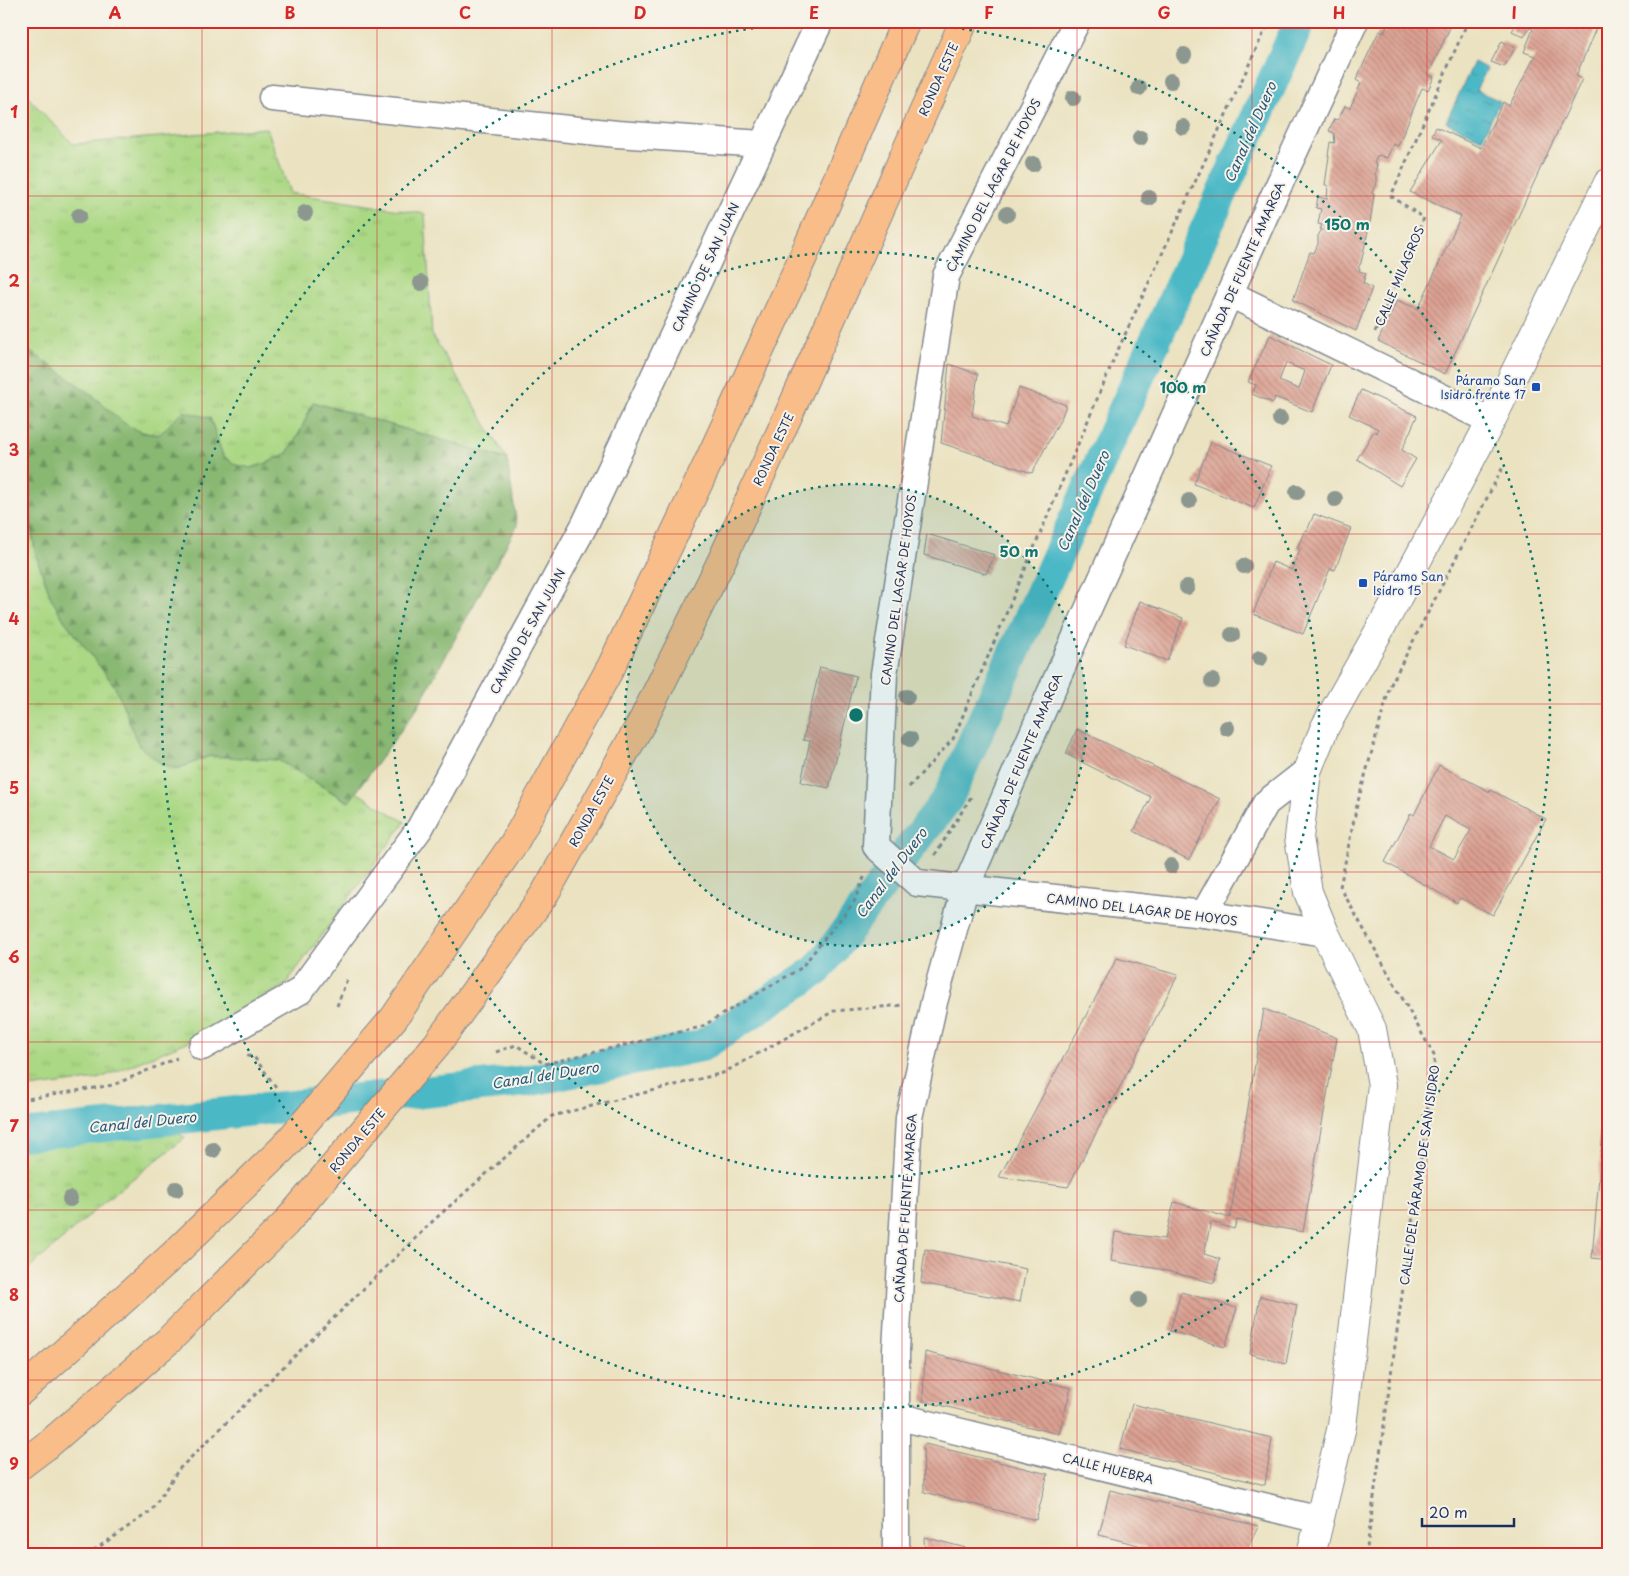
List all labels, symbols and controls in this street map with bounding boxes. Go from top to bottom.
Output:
text: A [109,0,122,24]
text: B [285,0,296,24]
text: C [459,0,471,24]
text: D [634,0,646,24]
text: E [809,0,819,24]
text: F [984,0,994,24]
text: G [1157,0,1171,24]
text: H [1333,0,1345,24]
text: I [1511,0,1517,24]
street label: RONDA ESTE [914,39,962,119]
water label: Canal del Duero [1218,77,1282,186]
street label: CAMINO DEL LAGAR DE HOYOS [941,95,1045,275]
text: 1 [10,99,18,123]
street label: CAÑADA DE FUENTE AMARGA [1195,178,1289,359]
street label: CAMINO DE SAN JUAN [667,199,743,335]
text: 150 m [1324,212,1370,235]
street label: CALLE MILAGROS [1370,223,1428,329]
text: 2 [8,268,20,292]
place label: Páramo San Isidro frente 17 [1441,371,1527,403]
text: 100 m [1160,375,1206,398]
marker: Páramo San Isidro frente 17 [1530,381,1542,393]
street label: RONDA ESTE [748,409,798,489]
text: 3 [9,437,19,461]
water label: Canal del Duero [1051,446,1115,555]
street label: CAMINO DEL LAGAR DE HOYOS [876,493,920,687]
text: 50 m [1000,539,1038,562]
street label: CAMINO DE SAN JUAN [485,565,569,697]
place label: Páramo San Isidro 15 [1373,567,1443,599]
marker: Páramo San Isidro 15 [1357,577,1369,589]
text: 4 [9,606,20,630]
street label: CAÑADA DE FUENTE AMARGA [976,670,1067,852]
centre of rings [847,706,865,724]
street label: RONDA ESTE [564,772,618,850]
text: 5 [9,775,19,799]
water label: Canal del Duero [850,823,933,923]
street label: CAMINO DEL LAGAR DE HOYOS [1045,888,1239,930]
text: 6 [8,944,20,968]
water label: Canal del Duero [490,1056,601,1094]
street label: CALLE DEL PÁRAMO DE SAN ISIDRO [1395,1064,1443,1286]
street label: RONDA ESTE [325,1104,389,1176]
water label: Canal del Duero [87,1106,198,1138]
street label: CAÑADA DE FUENTE AMARGA [889,1112,921,1303]
text: 7 [9,1113,19,1137]
text: 8 [9,1282,19,1306]
street label: CALLE HUEBRA [1061,1448,1155,1488]
text: 9 [9,1451,19,1475]
scale bar [1422,1496,1514,1528]
text: 20 m [1429,1500,1468,1523]

